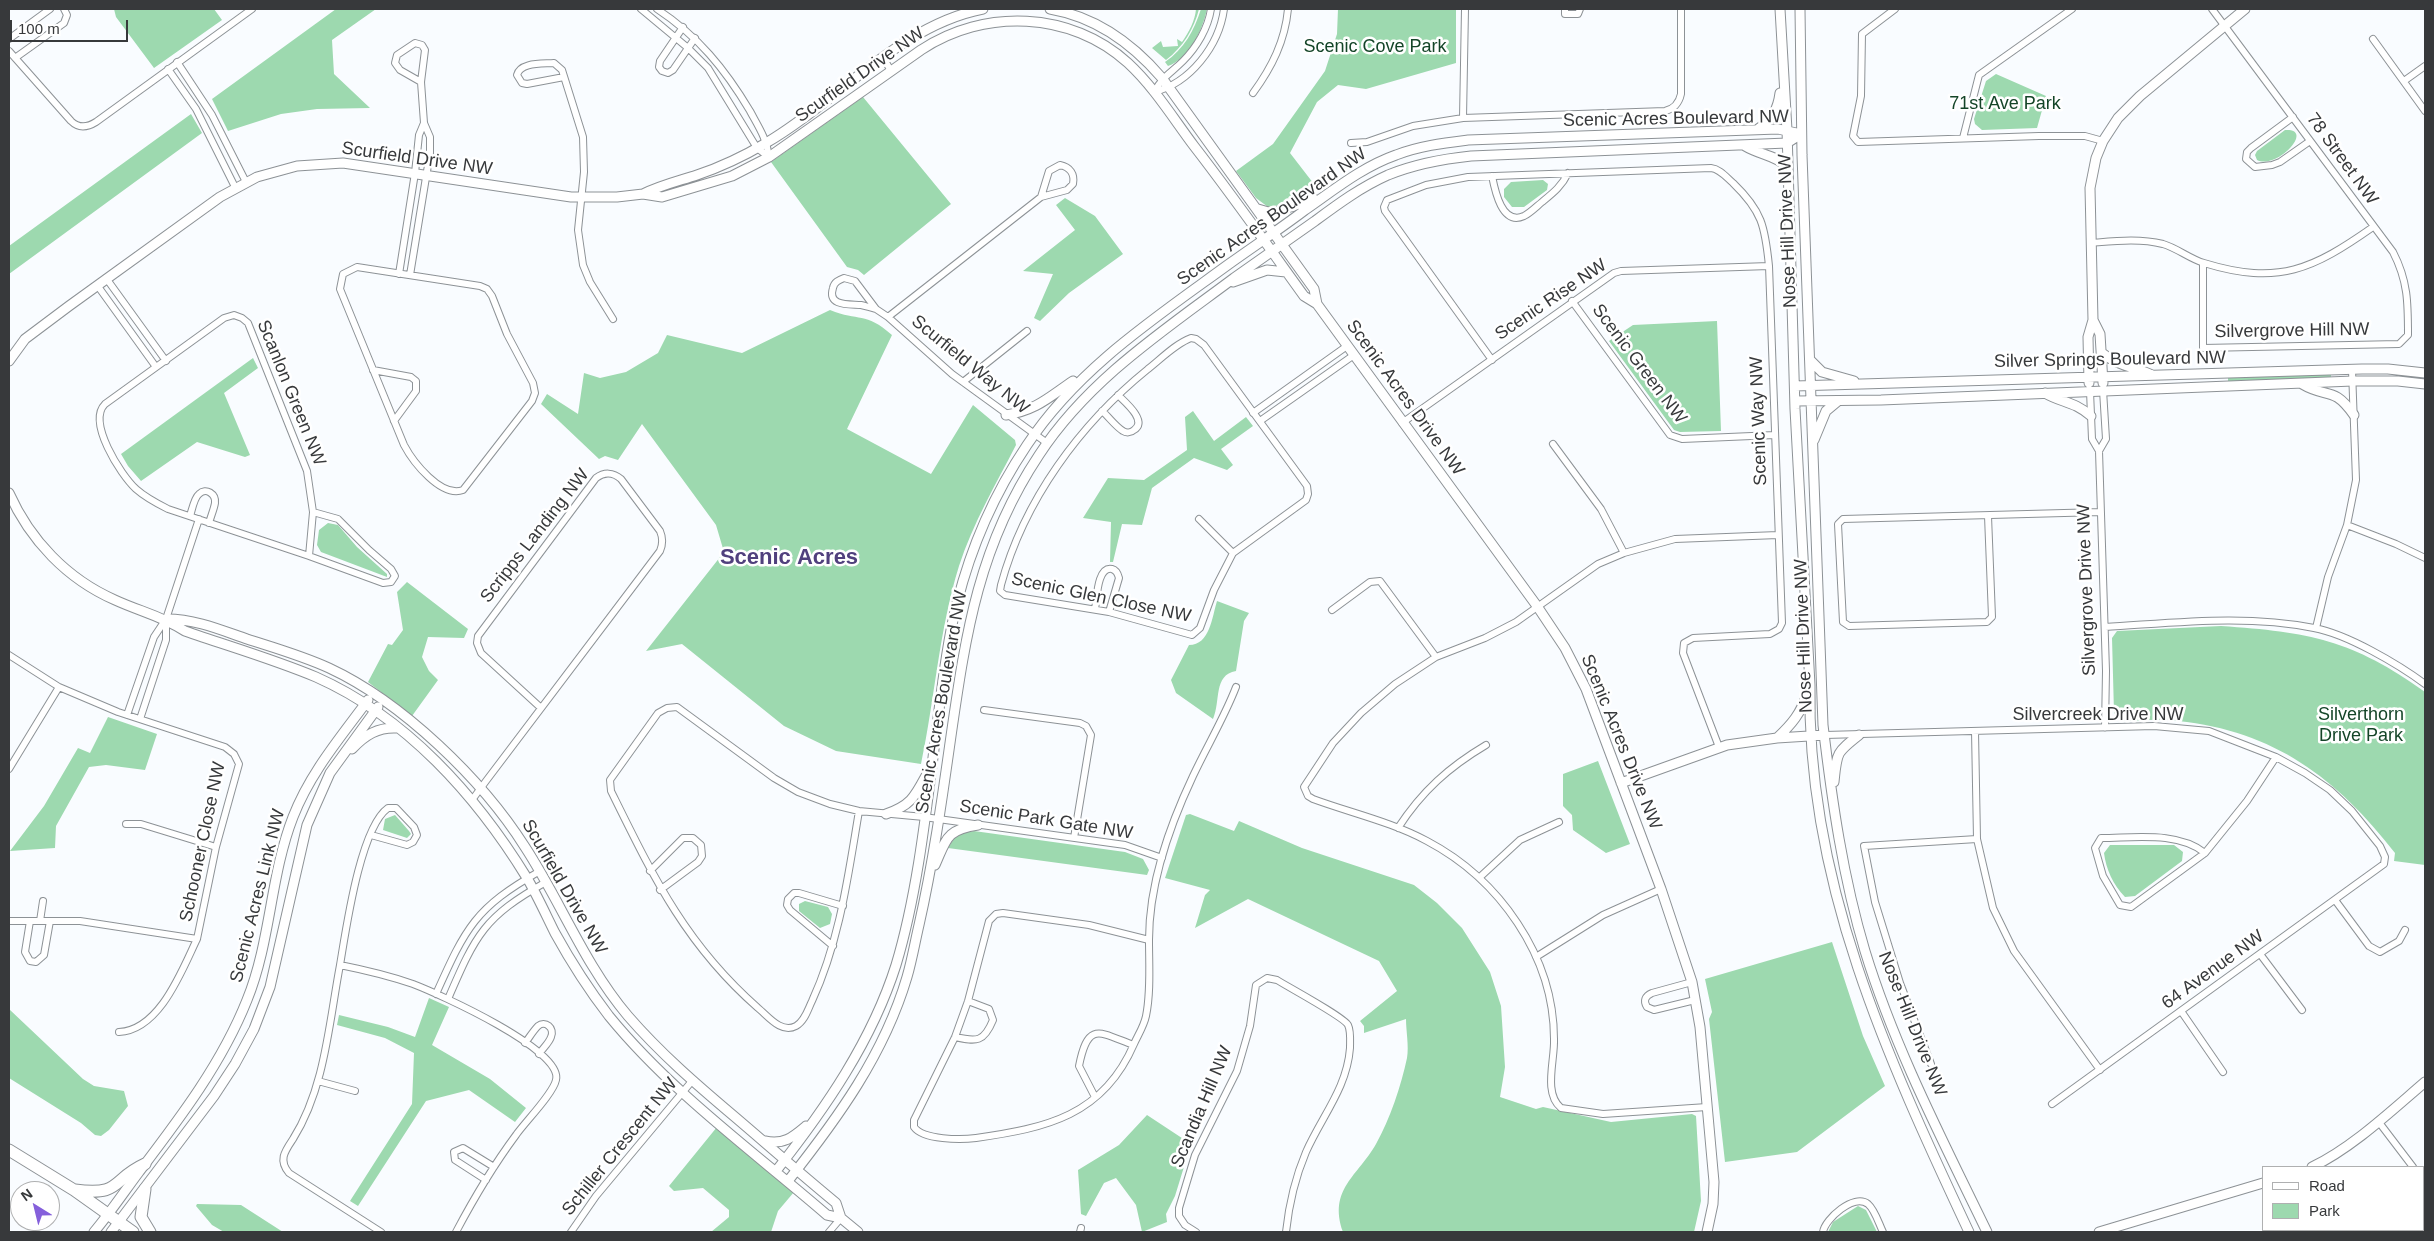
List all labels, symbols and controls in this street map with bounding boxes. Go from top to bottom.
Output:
scale bar [12,10,130,42]
text: 100 m [18,20,60,37]
street label: Scurfield Drive NW [792,23,928,127]
park label: Scenic Cove Park [1303,36,1447,58]
park label: 71st Ave Park [1949,93,2061,115]
street label: Scenic Acres Boulevard NW [1563,106,1789,132]
street label: 78 Street NW [2302,109,2382,209]
street label: Scurfield Drive NW [340,138,494,180]
street label: Scenic Acres Boulevard NW [1173,143,1371,291]
street label: Nose Hill Drive NW [1775,154,1801,308]
street label: Scenic Rise NW [1491,255,1611,345]
street label: Scenic Green NW [1587,300,1691,428]
street label: Scurfield Way NW [907,311,1033,419]
street label: Scenic Acres Drive NW [1341,316,1469,480]
street label: Scanlon Green NW [252,317,330,469]
street label: Silvergrove Hill NW [2214,319,2370,343]
street label: Silver Springs Boulevard NW [1994,347,2226,373]
street label: Scenic Way NW [1746,356,1772,486]
street label: Scripps Landing NW [476,465,594,607]
street label: Silvergrove Drive NW [2073,504,2101,676]
district label: Scenic Acres [720,545,858,571]
street label: Nose Hill Drive NW [1791,559,1817,713]
street label: Scenic Glen Close NW [1009,568,1193,628]
street label: Scenic Acres Boulevard NW [912,589,972,815]
street label: Scenic Acres Drive NW [1576,651,1666,833]
street label: Silvercreek Drive NW [2012,704,2184,726]
park label: Silverthorn Drive Park [2318,704,2404,746]
street label: Schooner Close NW [175,760,231,924]
street label: Scenic Park Gate NW [958,796,1134,844]
street label: Scenic Acres Link NW [226,807,290,985]
street label: Scurfield Drive NW [517,816,611,958]
street label: 64 Avenue NW [2158,926,2268,1014]
street label: Nose Hill Drive NW [1873,949,1951,1099]
street label: Scandia Hill NW [1167,1043,1237,1171]
street label: Schiller Crescent NW [558,1074,682,1220]
legend [2262,1166,2424,1231]
text: Road [2309,1177,2345,1194]
north arrow [10,1181,60,1231]
text: N [18,1185,36,1204]
text: Park [2309,1202,2340,1219]

